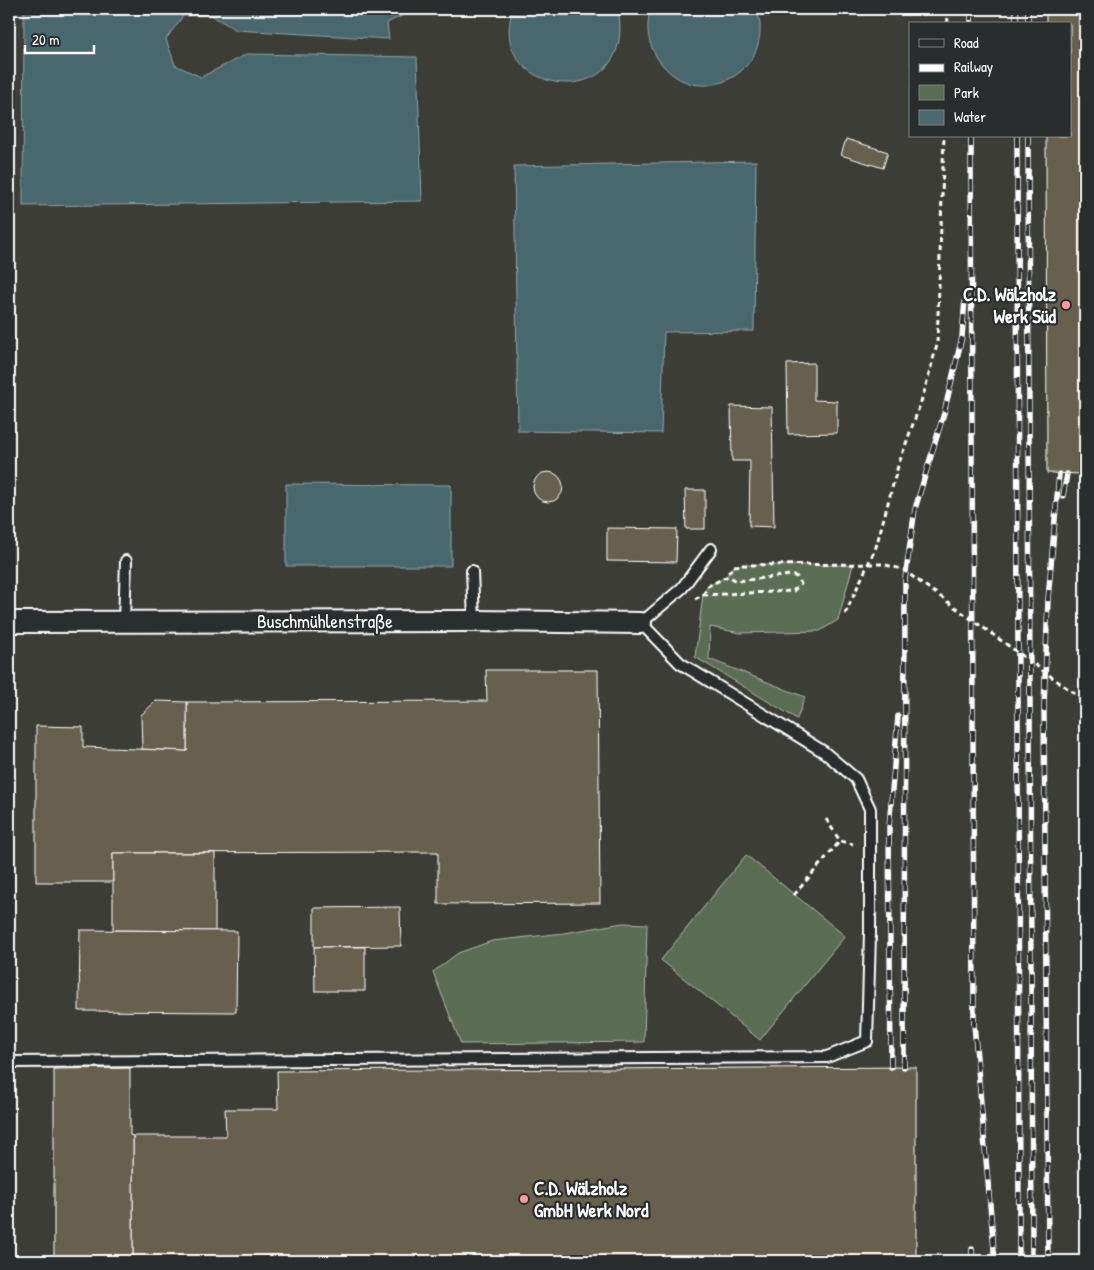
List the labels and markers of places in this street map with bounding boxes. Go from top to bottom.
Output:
place label: C.D. Wälzholz Werk Süd [963,281,1057,329]
marker: C.D. Wälzholz Werk Süd [1060,299,1072,311]
place label: C.D. Wälzholz GmbH Werk Nord [534,1175,649,1223]
marker: C.D. Wälzholz GmbH Werk Nord [518,1193,530,1205]

